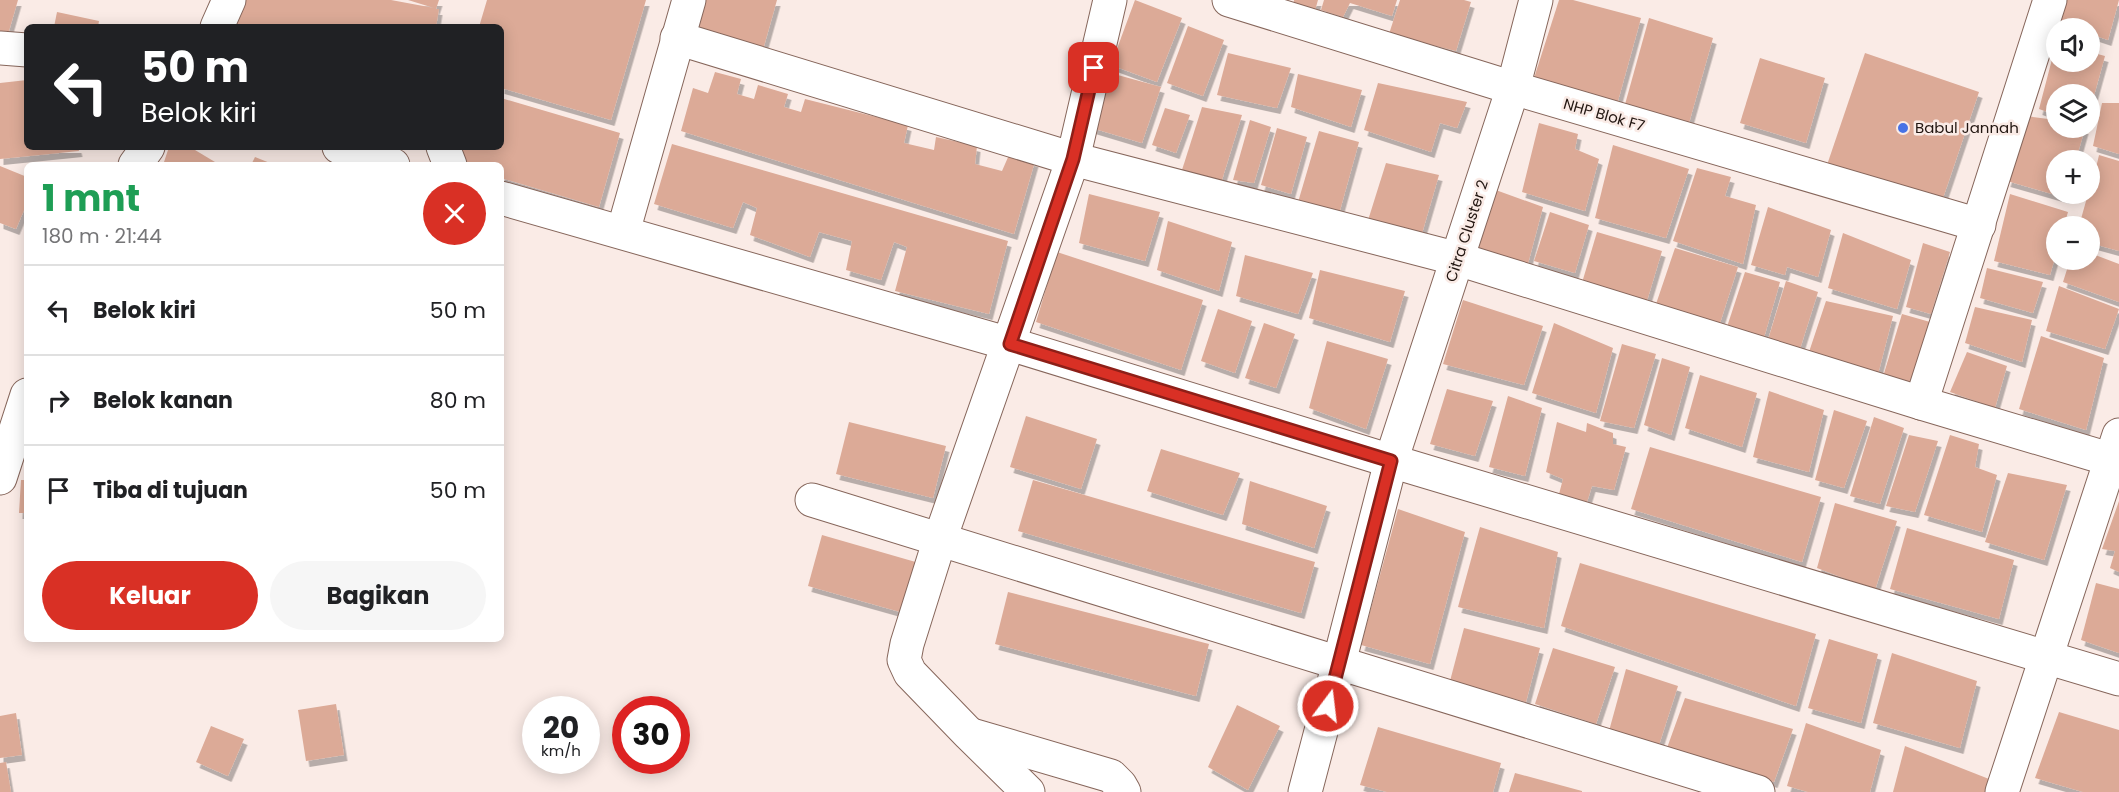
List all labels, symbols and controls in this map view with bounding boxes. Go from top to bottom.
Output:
map controls [2046,18,2100,270]
button: sound [2046,18,2100,72]
text: 50 m [141,38,249,97]
pin [1068,42,1119,93]
icon: left [42,48,120,126]
icon: arrive [1077,51,1110,84]
button: layers [2046,84,2100,138]
street label: NHP Blok F7 [1561,93,1647,136]
text: Belok kiri [141,94,257,131]
place label: Babul Jannah [1915,117,2019,138]
marker: Babul Jannah [1896,121,1910,135]
button: + [2046,150,2100,204]
text: 1 mnt [42,173,140,224]
street label: Citra Cluster 2 [1440,177,1493,285]
button: close [423,182,486,245]
button: − [2046,216,2100,270]
text: 180 m · 21:44 [42,222,162,250]
icon: left [42,294,75,327]
text: Belok kiri [93,295,196,326]
text: 50 m [430,295,486,326]
icon: right [42,384,75,417]
text: Belok kanan [93,385,233,416]
text: 80 m [430,385,486,416]
icon: arrive [42,474,75,507]
text: Tiba di tujuan [93,475,248,506]
text: 50 m [430,475,486,506]
button: Keluar [42,561,258,630]
button: Bagikan [270,561,486,630]
position arrow [1296,674,1360,738]
speed limit sign: 30 [612,696,690,774]
text: 20 [543,706,579,749]
text: km/h [541,740,581,761]

